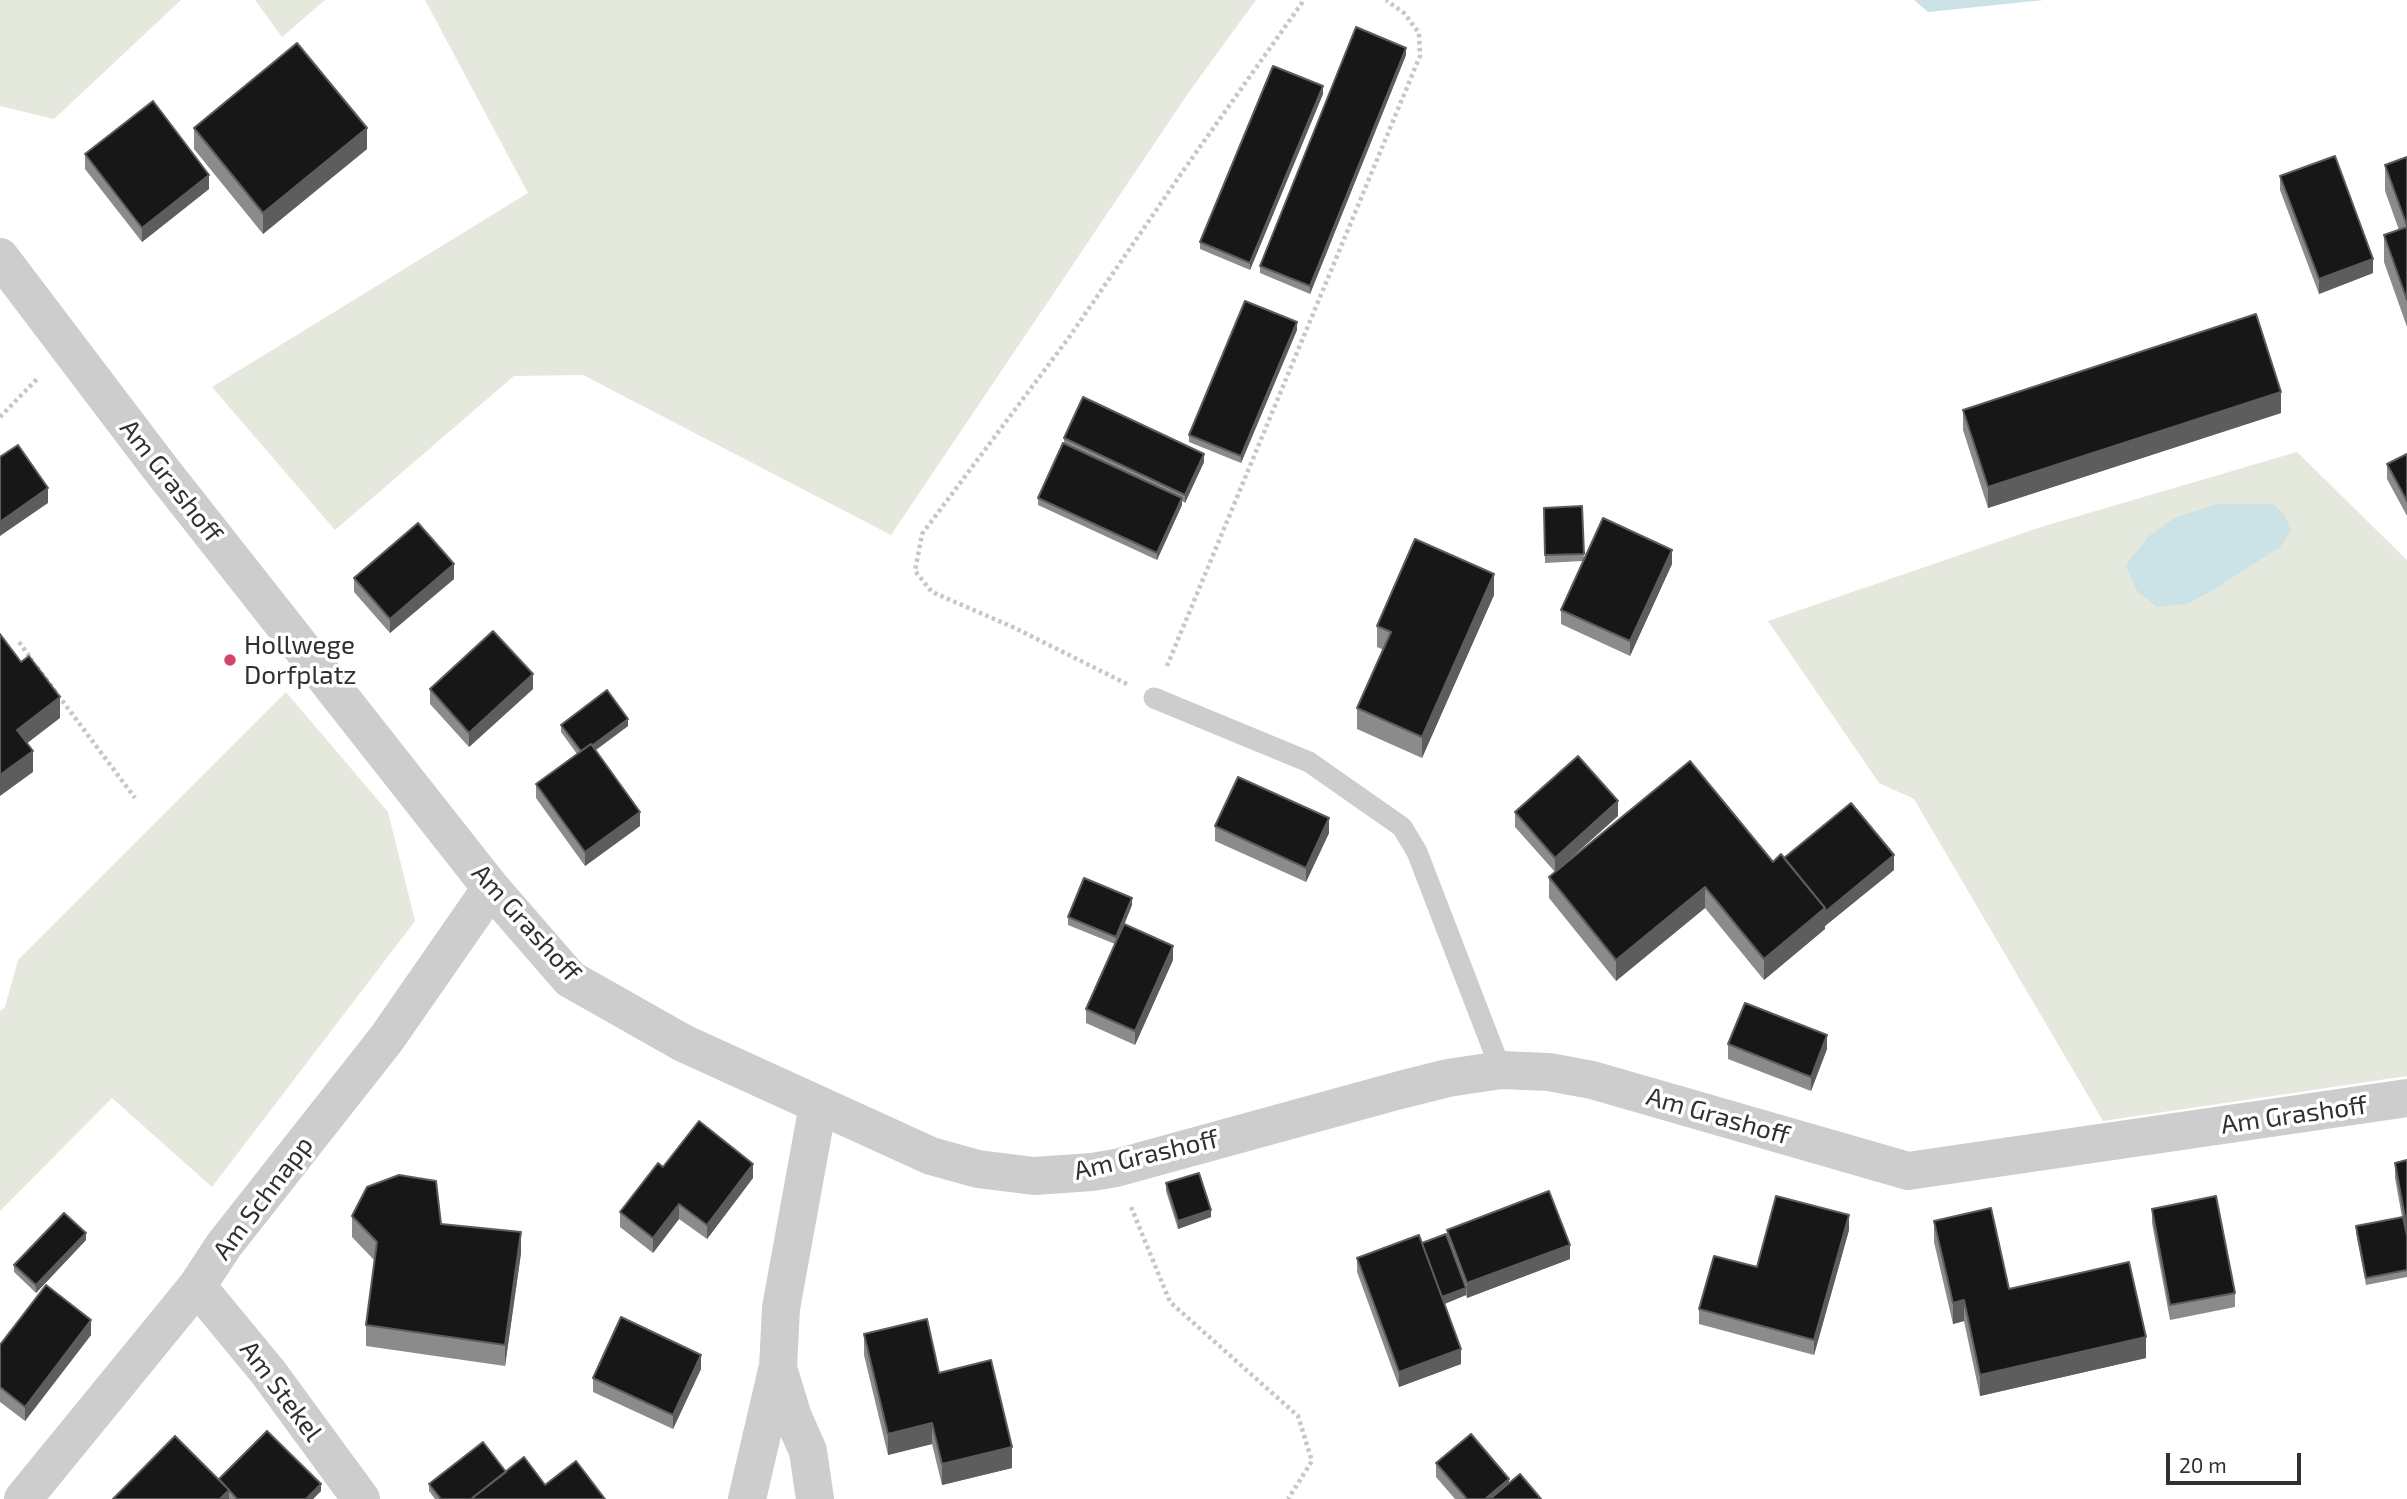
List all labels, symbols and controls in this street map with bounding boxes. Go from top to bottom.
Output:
street label: Am Grashoff [113,413,229,549]
place label: Hollwege Dorfplatz [244,629,357,690]
marker: Hollwege Dorfplatz [222,652,238,668]
street label: Am Grashoff [465,858,587,988]
street label: Am Grashoff [1643,1081,1793,1151]
street label: Am Grashoff [2219,1089,2369,1141]
street label: Am Grashoff [1071,1123,1221,1187]
street label: Am Schnapp [206,1130,320,1266]
street label: Am Stekel [233,1335,329,1447]
scale bar [2169,1440,2304,1484]
text: 20 m [2179,1452,2227,1477]

